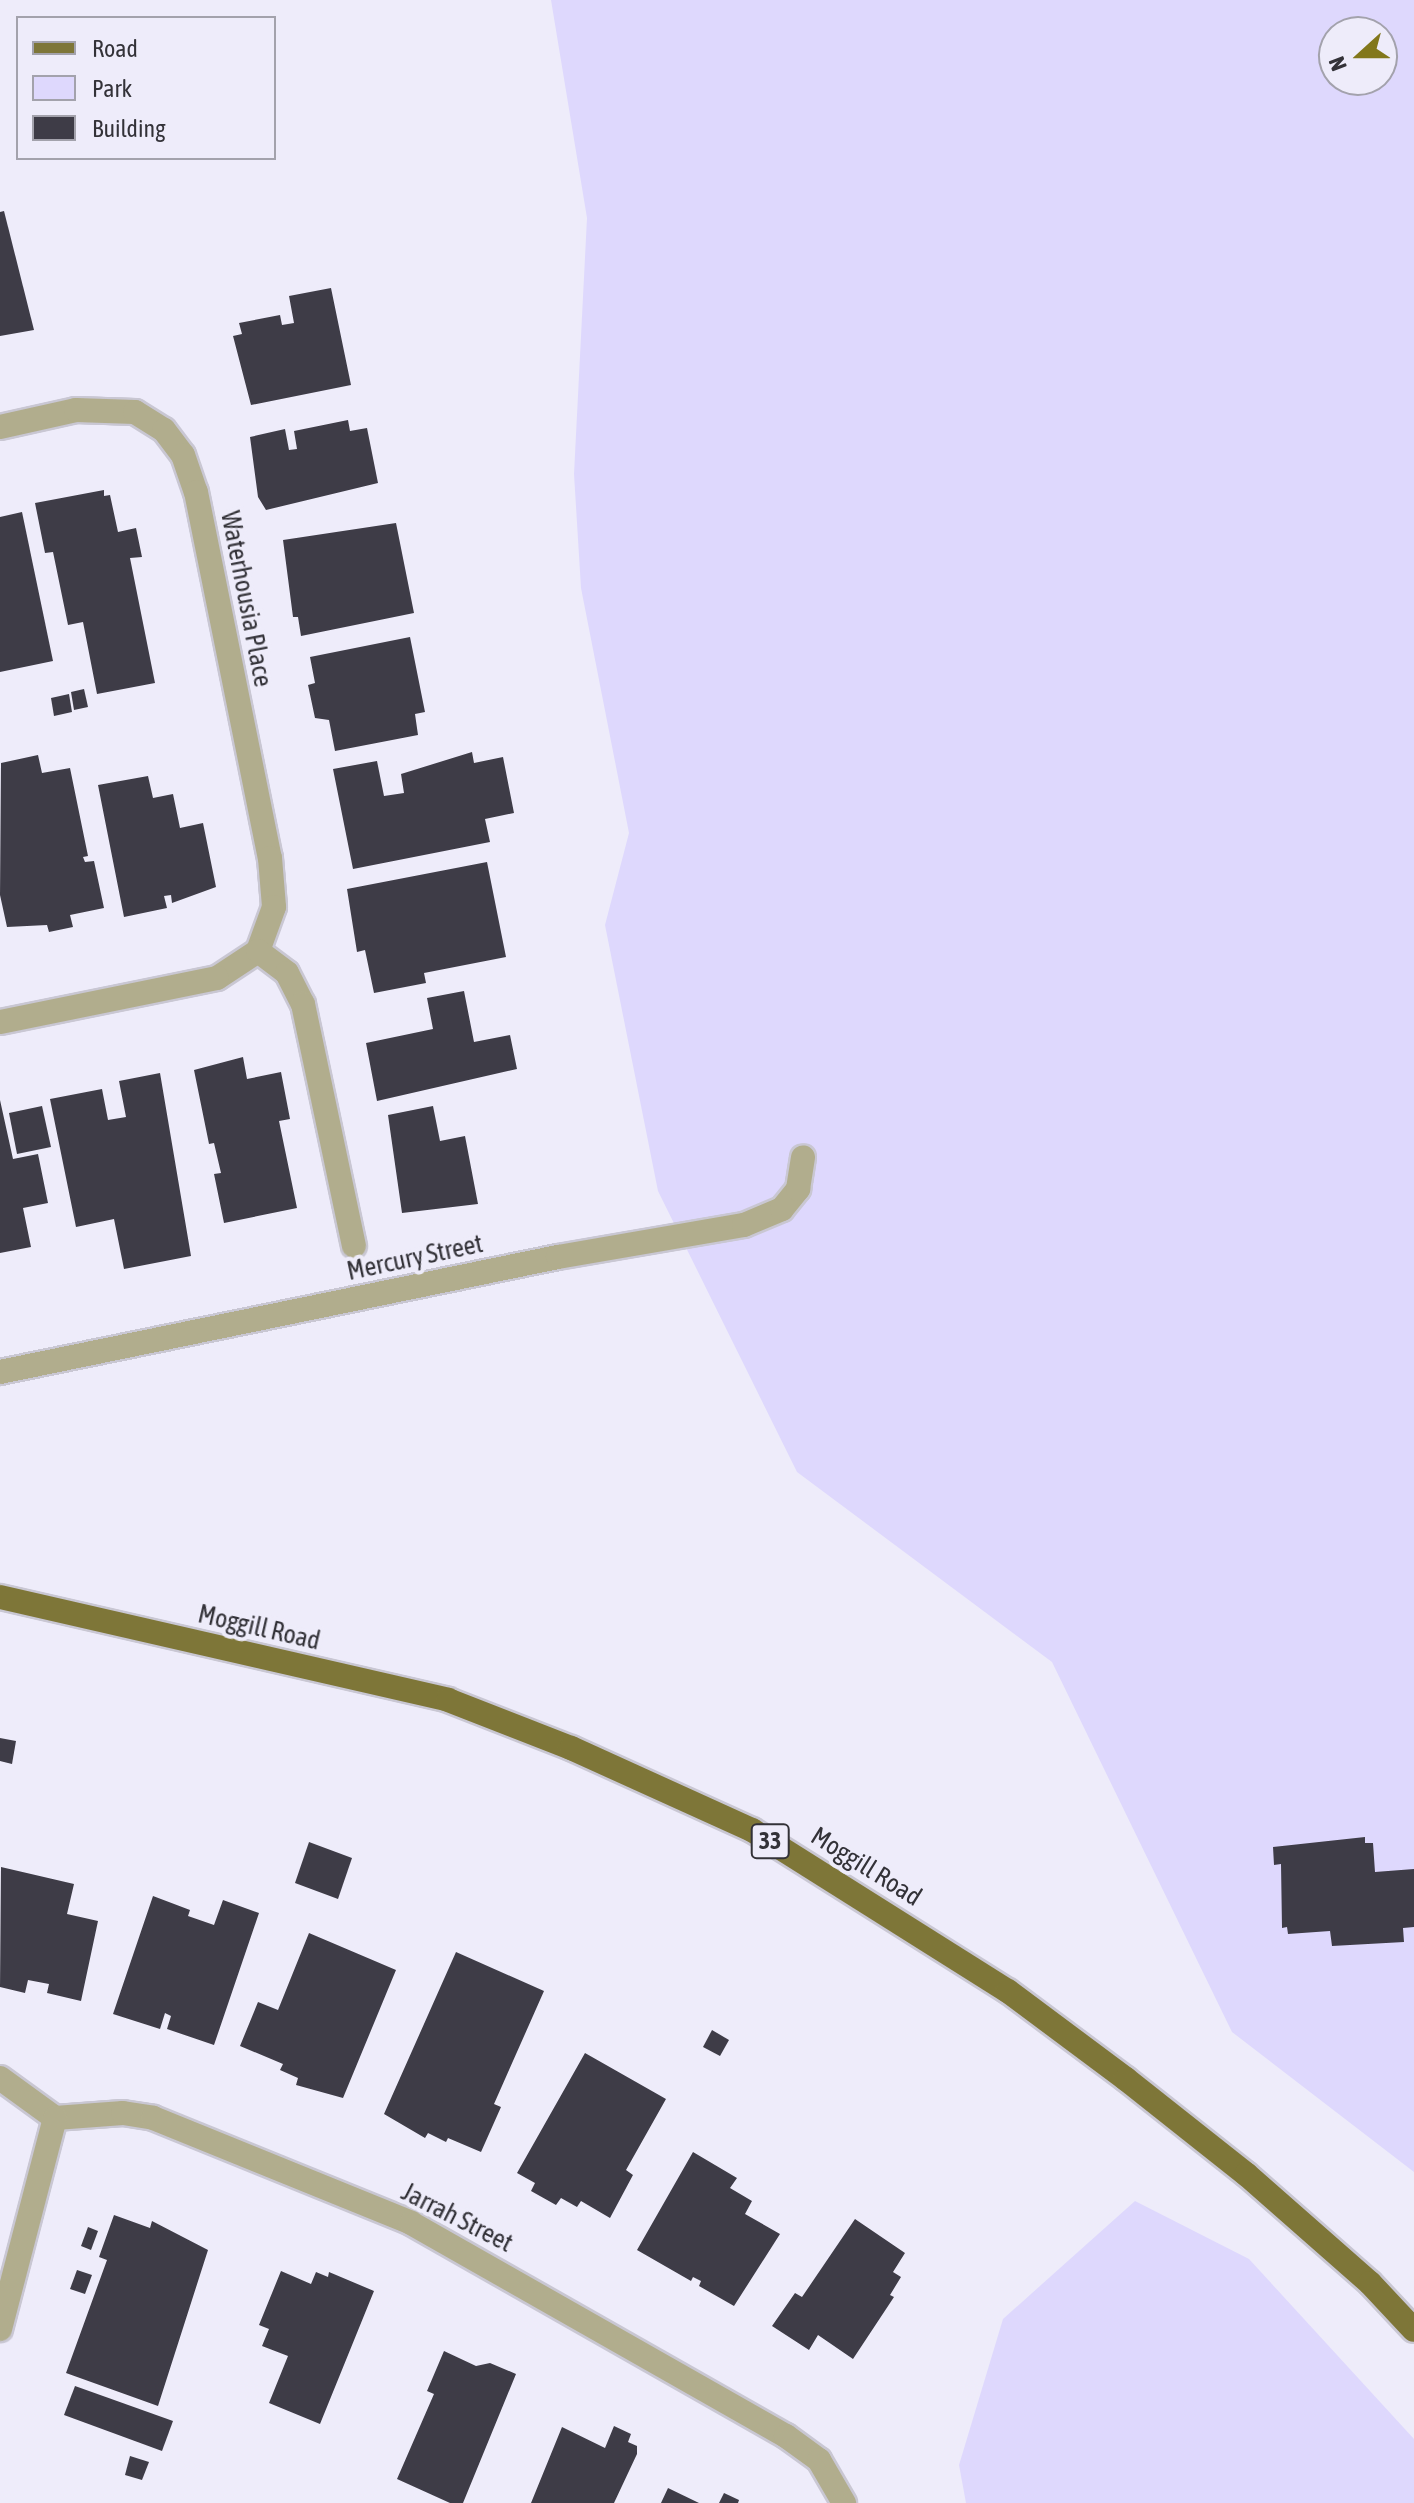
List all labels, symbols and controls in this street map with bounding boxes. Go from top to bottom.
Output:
legend [16,16,276,160]
north arrow [1318,16,1398,96]
text: Road [92,35,138,62]
text: N [1323,53,1352,75]
text: Park [92,75,132,102]
text: Building [92,115,165,142]
street label: Waterhousia Place [214,509,278,689]
street label: Mercury Street [344,1228,486,1288]
street label: Moggill Road [195,1599,323,1657]
road number: 33 [750,1821,790,1861]
street label: Moggill Road [805,1821,927,1913]
street label: Jarrah Street [396,2177,518,2259]

